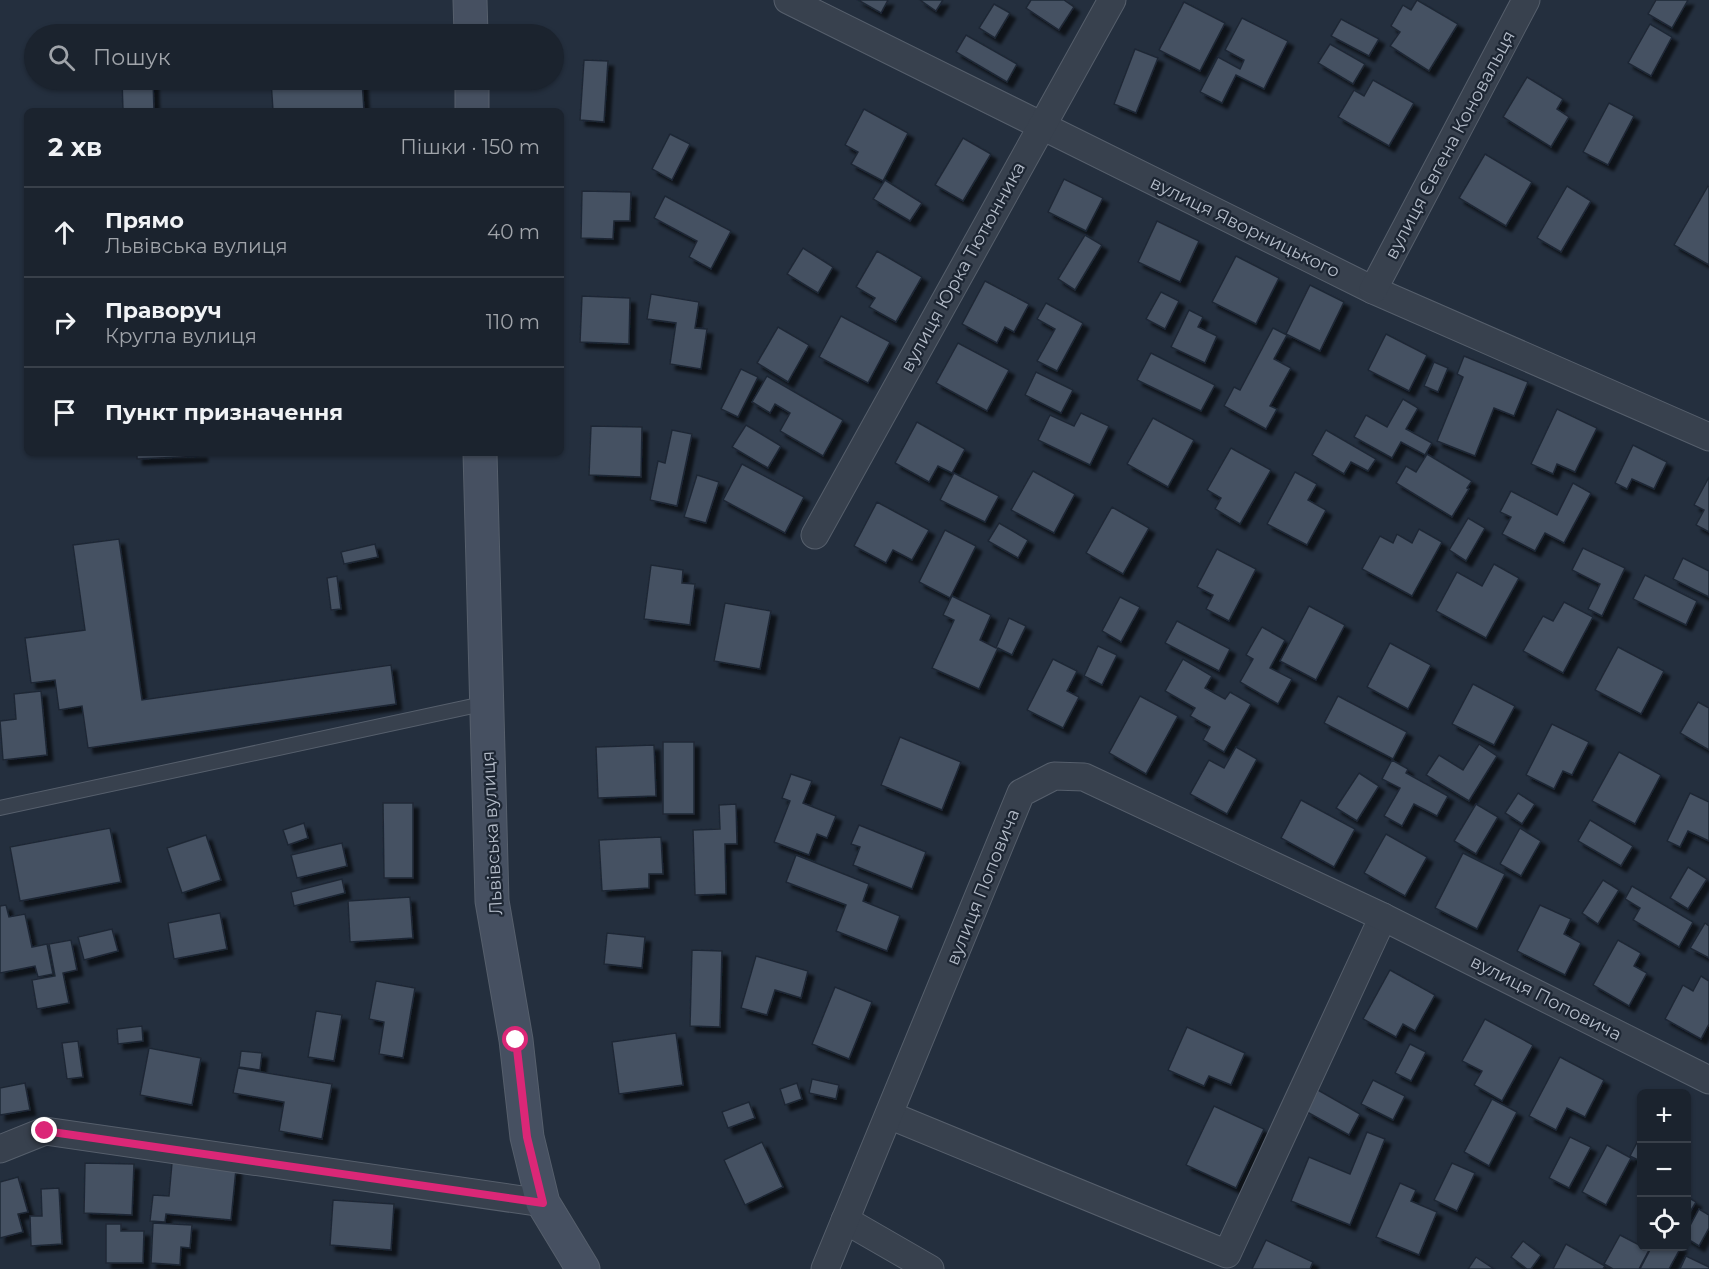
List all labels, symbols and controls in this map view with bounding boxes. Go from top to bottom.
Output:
search box [24,24,564,90]
street label: вулиця Євгена Коновальця [1380,27,1520,263]
icon: search [45,41,78,74]
text: Пошук [93,44,171,71]
text: 2 хв [48,131,102,163]
text: Пішки · 150 m [400,135,540,159]
street label: вулиця Юрка Тютюнника [896,158,1030,376]
street label: вулиця Яворницького [1147,171,1343,283]
text: Прямо [105,207,184,234]
icon: ahead [48,216,81,249]
text: 40 m [487,220,540,244]
text: Львівська вулиця [105,234,288,258]
text: Праворуч [105,297,222,324]
icon: right [48,306,81,339]
text: 110 m [486,310,540,334]
text: Кругла вулиця [105,324,257,348]
icon: arrive [48,396,81,429]
text: Пункт призначення [105,399,343,426]
street label: Львівська вулиця [477,750,507,916]
street label: вулиця Поповича [942,806,1024,968]
street label: вулиця Поповича [1467,950,1625,1046]
route start [502,1026,528,1052]
map controls [1637,1089,1691,1251]
button: + [1637,1089,1691,1143]
route end [31,1117,57,1143]
button: − [1637,1143,1691,1197]
button: locate [1637,1197,1691,1251]

